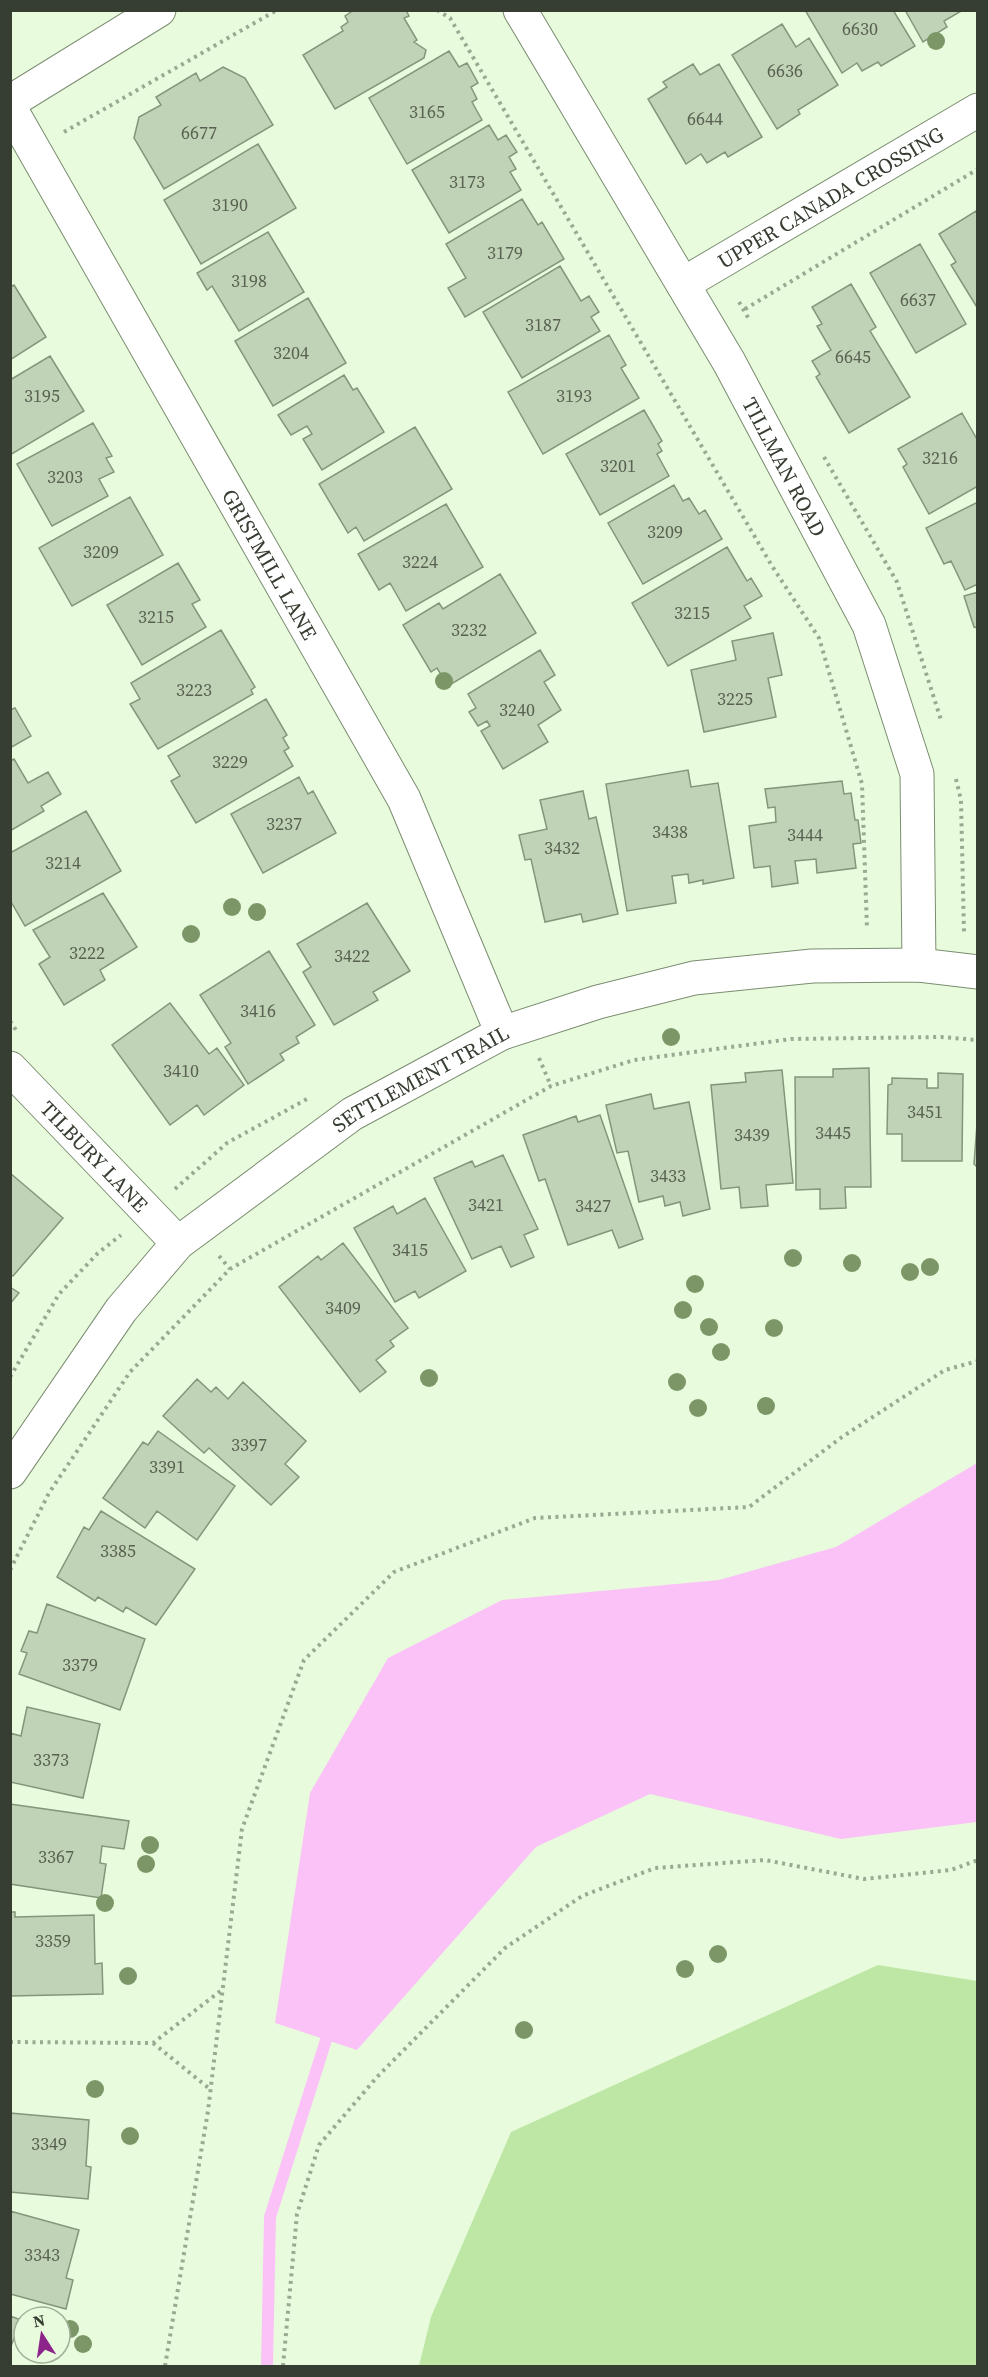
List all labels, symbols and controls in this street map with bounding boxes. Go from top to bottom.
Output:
house number: 6630 [842,16,878,41]
house number: 6636 [767,58,803,83]
house number: 3165 [409,99,445,124]
house number: 6644 [687,106,723,131]
street label: UPPER CANADA CROSSING [712,119,949,275]
house number: 6677 [181,120,217,145]
house number: 3173 [449,169,485,194]
house number: 3190 [212,192,248,217]
house number: 3179 [487,240,523,265]
house number: 3198 [231,268,267,293]
house number: 6637 [900,287,936,312]
house number: 3187 [525,312,561,337]
house number: 3204 [273,340,309,365]
house number: 6645 [835,344,871,369]
house number: 3195 [24,383,60,408]
house number: 3193 [556,383,592,408]
street label: TILLMAN ROAD [736,392,834,541]
house number: 3216 [922,445,958,470]
house number: 3201 [600,453,636,478]
house number: 3203 [47,464,83,489]
street label: GRISTMILL LANE [216,483,325,645]
house number: 3209 [647,519,683,544]
house number: 3209 [83,539,119,564]
house number: 3224 [402,549,438,574]
house number: 3215 [674,600,710,625]
house number: 3215 [138,604,174,629]
house number: 3232 [451,617,487,642]
house number: 3223 [176,677,212,702]
house number: 3225 [717,686,753,711]
house number: 3240 [499,697,535,722]
house number: 3229 [212,749,248,774]
house number: 3237 [266,811,302,836]
house number: 3438 [652,819,688,844]
house number: 3444 [787,822,823,847]
house number: 3432 [544,835,580,860]
house number: 3214 [45,850,81,875]
house number: 3222 [69,940,105,965]
house number: 3422 [334,943,370,968]
house number: 3416 [240,998,276,1023]
street label: SETTLEMENT TRAIL [326,1018,514,1139]
house number: 3410 [163,1058,199,1083]
street label: TILBURY LANE [34,1094,155,1218]
house number: 3451 [907,1099,943,1124]
house number: 3445 [815,1120,851,1145]
house number: 3439 [734,1122,770,1147]
house number: 3433 [650,1163,686,1188]
house number: 3421 [468,1192,504,1217]
house number: 3427 [575,1193,611,1218]
house number: 3415 [392,1237,428,1262]
house number: 3409 [325,1295,361,1320]
house number: 3397 [231,1432,267,1457]
house number: 3391 [149,1454,185,1479]
house number: 3385 [100,1538,136,1563]
house number: 3379 [62,1652,98,1677]
house number: 3373 [33,1747,69,1772]
house number: 3367 [38,1844,74,1869]
house number: 3359 [35,1928,71,1953]
house number: 3349 [31,2131,67,2156]
house number: 3343 [24,2242,60,2267]
north arrow [12,2305,72,2365]
text: N [31,2308,47,2332]

